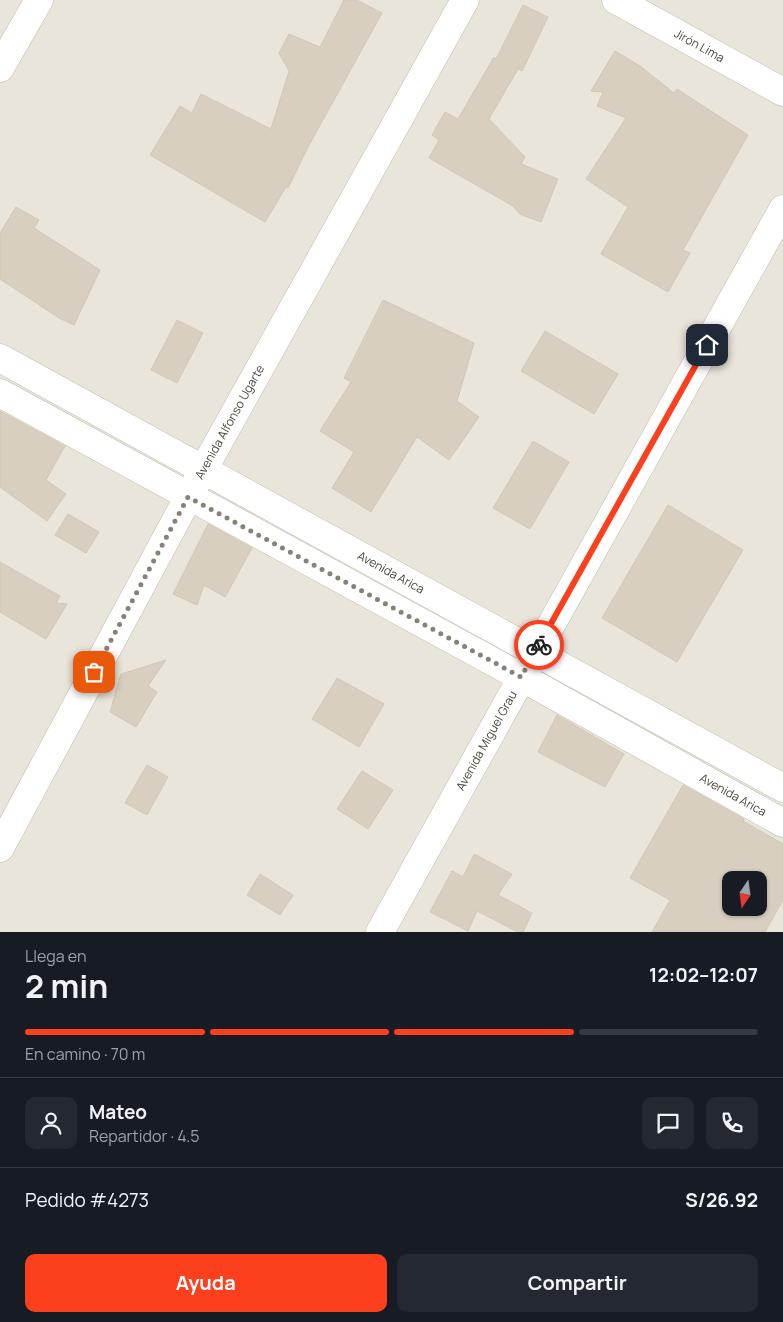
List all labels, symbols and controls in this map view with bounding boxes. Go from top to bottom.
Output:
street label: Jirón Lima [671,25,728,66]
pin [686,324,728,366]
icon: home [693,331,721,359]
street label: Avenida Alfonso Ugarte [191,361,268,482]
street label: Avenida Arica [355,547,428,598]
courier [514,620,564,670]
icon: bike [525,631,553,659]
pin [73,651,115,693]
icon: bag [80,658,108,686]
street label: Avenida Miguel Grau [452,688,521,793]
street label: Avenida Arica [697,769,770,820]
north arrow [722,871,768,916]
map controls [722,871,767,916]
text: Llega en [25,945,86,967]
text: 12:02–12:07 [649,962,758,988]
text: 2 min [25,964,108,1008]
text: En camino · 70 m [25,1043,145,1065]
button: person [25,1097,77,1149]
button: chat [642,1097,694,1149]
button: phone [706,1097,758,1149]
text: Mateo [89,1099,147,1125]
text: Repartidor · 4.5 [89,1125,200,1147]
text: Pedido #4273 [25,1187,149,1213]
text: S/26.92 [685,1187,758,1213]
button: Ayuda [25,1254,387,1312]
button: Compartir [397,1254,758,1312]

